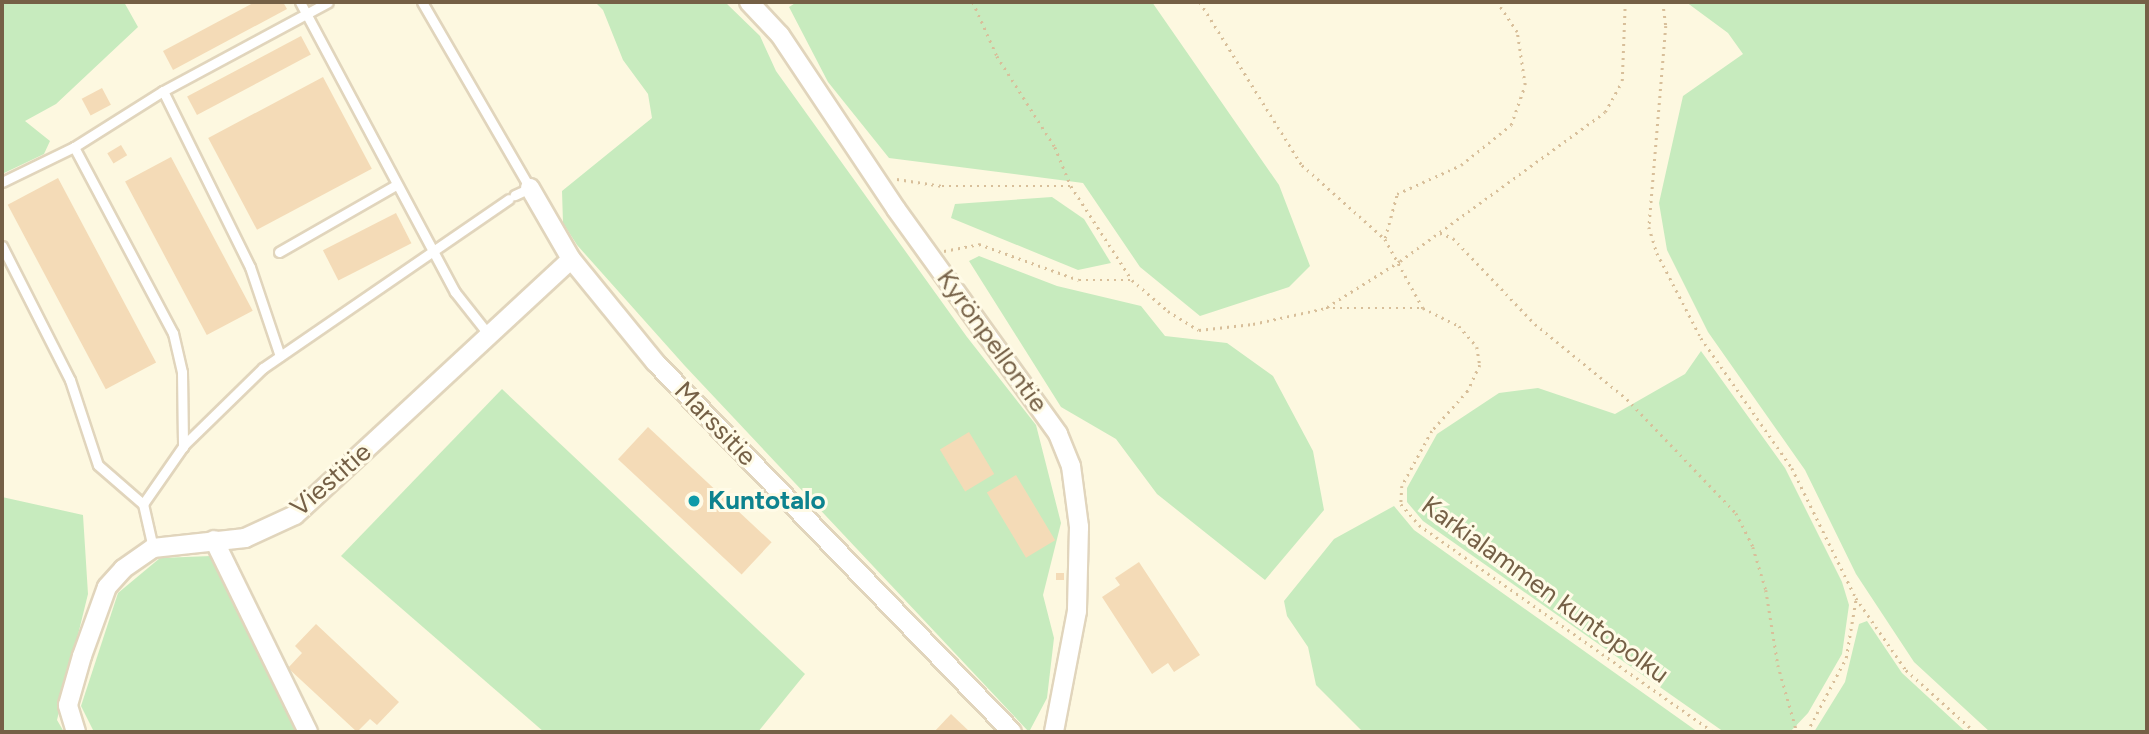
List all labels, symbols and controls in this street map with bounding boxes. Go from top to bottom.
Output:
street label: Kyrönpellontie [930,264,1054,418]
street label: Marssitie [668,376,762,472]
street label: Viestitie [284,437,378,523]
place label: Kuntotalo [708,485,826,517]
street label: Karkialammen kuntopolku [1415,490,1675,690]
marker: Kuntotalo [686,493,702,509]

